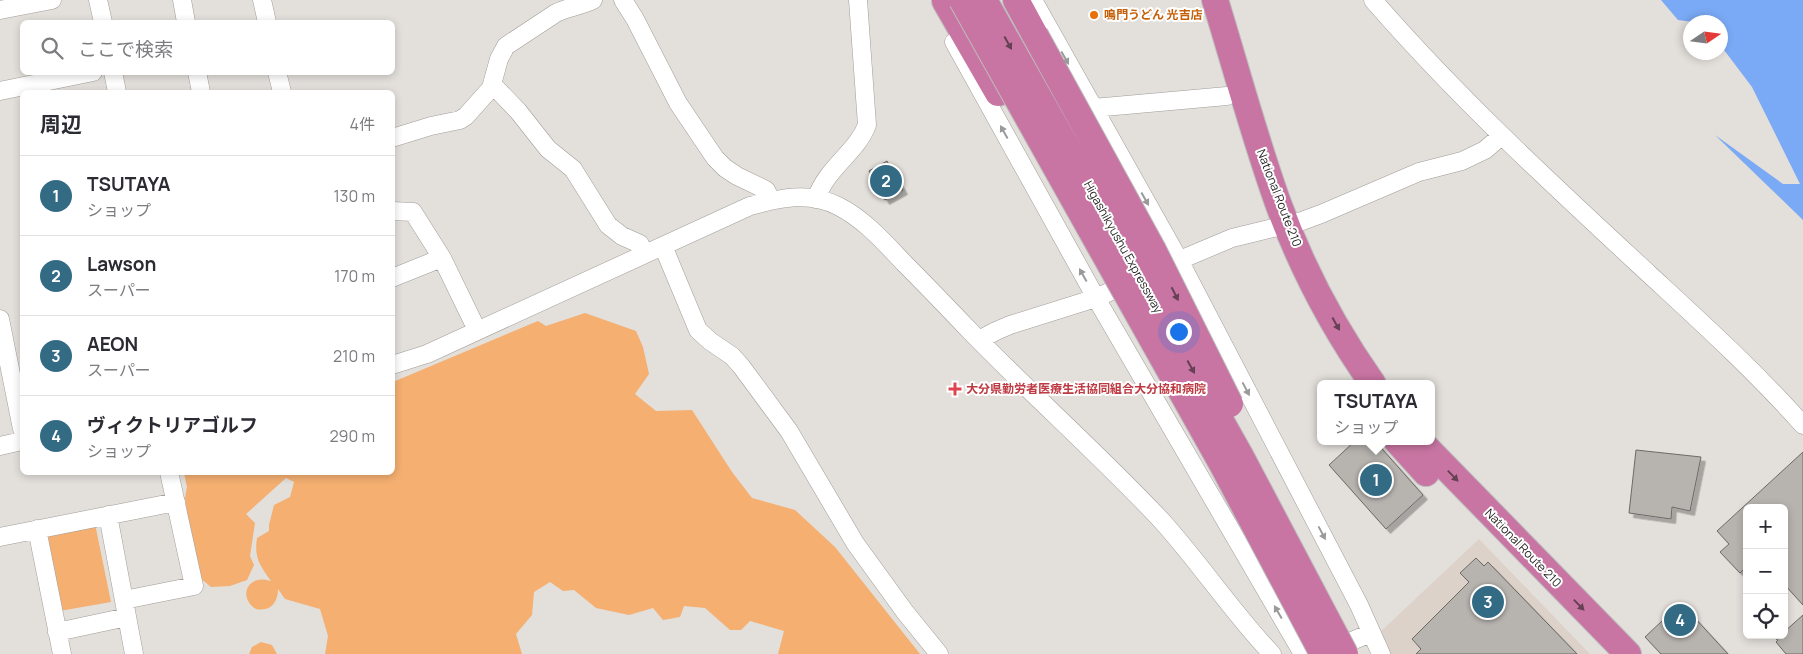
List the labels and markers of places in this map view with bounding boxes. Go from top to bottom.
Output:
place label: 鳴門うどん 光吉店 [1104,6,1202,23]
marker: 鳴門うどん 光吉店 [1088,9,1100,21]
pin: 2 [870,162,902,200]
place label: 大分県勤労者医療生活協同組合大分協和病院 [966,380,1206,397]
marker: 大分県勤労者医療生活協同組合大分協和病院 [948,382,962,396]
pin: 1 [1360,461,1392,499]
pin: 3 [1472,583,1504,621]
pin: 4 [1664,601,1696,639]

